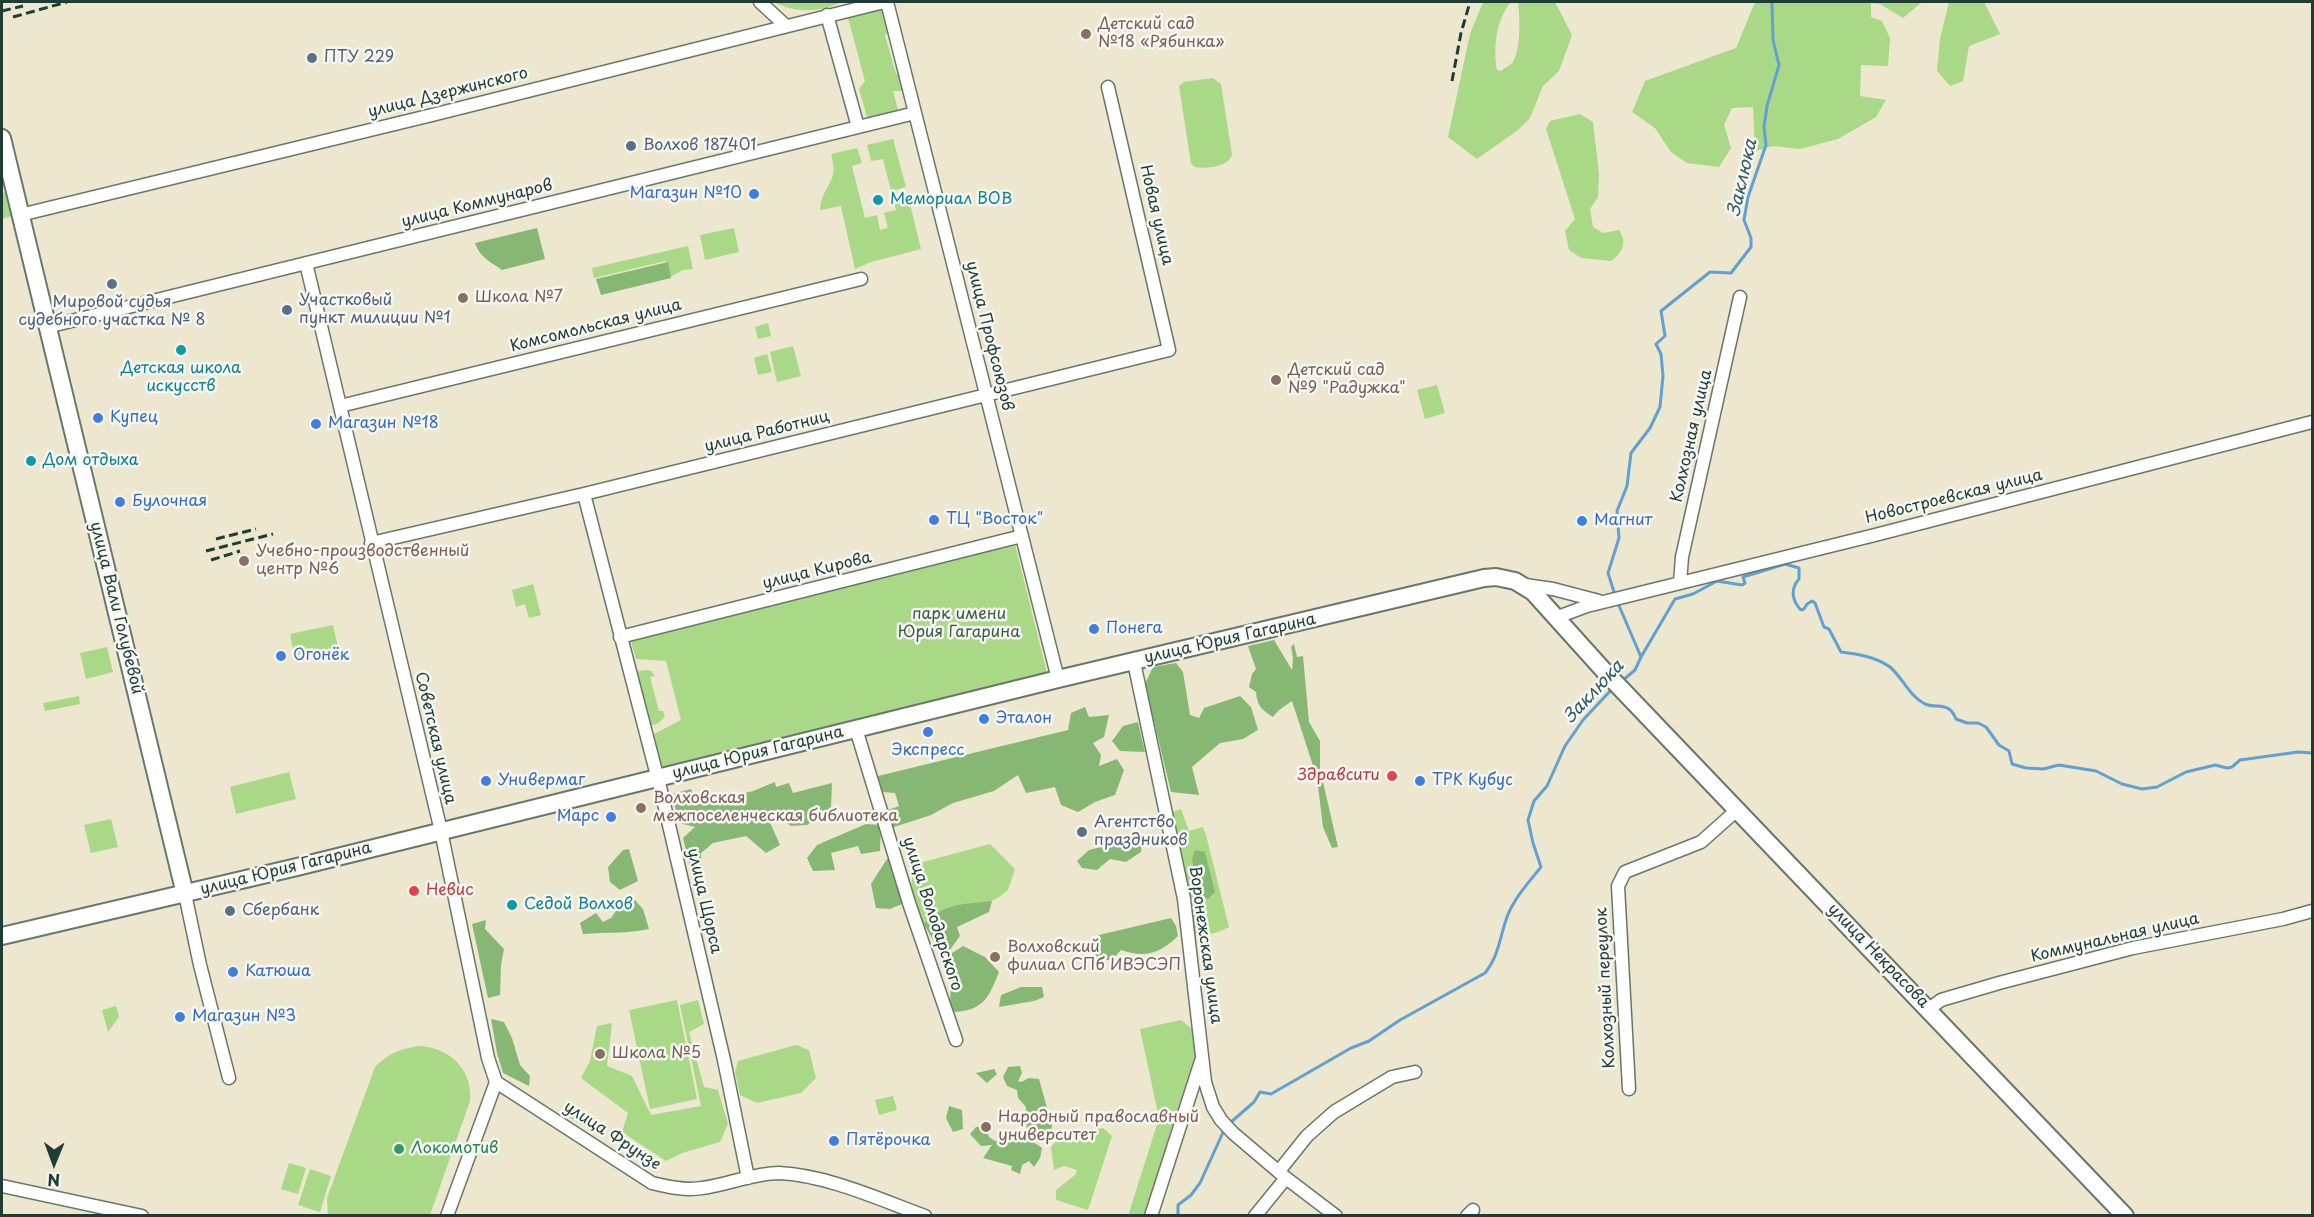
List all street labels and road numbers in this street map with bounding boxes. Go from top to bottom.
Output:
street label: улица Дзержинского [366,64,530,122]
street label: Новая улица [1135,163,1177,267]
street label: улица Коммунаров [400,176,554,232]
street label: улица Профсоюзов [961,259,1017,413]
street label: Комсомольская улица [508,295,684,357]
street label: Колхозная улица [1667,368,1717,504]
street label: улица Работниц [703,407,831,457]
street label: Новостроевская улица [1863,466,2045,528]
street label: улица Вали Голубевой [85,520,147,696]
street label: улица Кирова [760,548,874,594]
street label: улица Юрия Гагарина [1142,610,1318,668]
street label: Советская улица [410,670,460,806]
street label: улица Юрия Гагарина [670,722,846,784]
street label: улица Володарского [898,834,966,994]
street label: улица Юрия Гагарина [198,838,374,900]
street label: улица Щорса [683,846,725,956]
street label: Воронежская улица [1184,865,1226,1025]
street label: улица Некрасова [1823,900,1933,1012]
street label: Колхозный переулок [1592,907,1620,1069]
street label: Коммунальная улица [2029,909,2201,967]
street label: улица Фрунзе [560,1097,664,1175]

